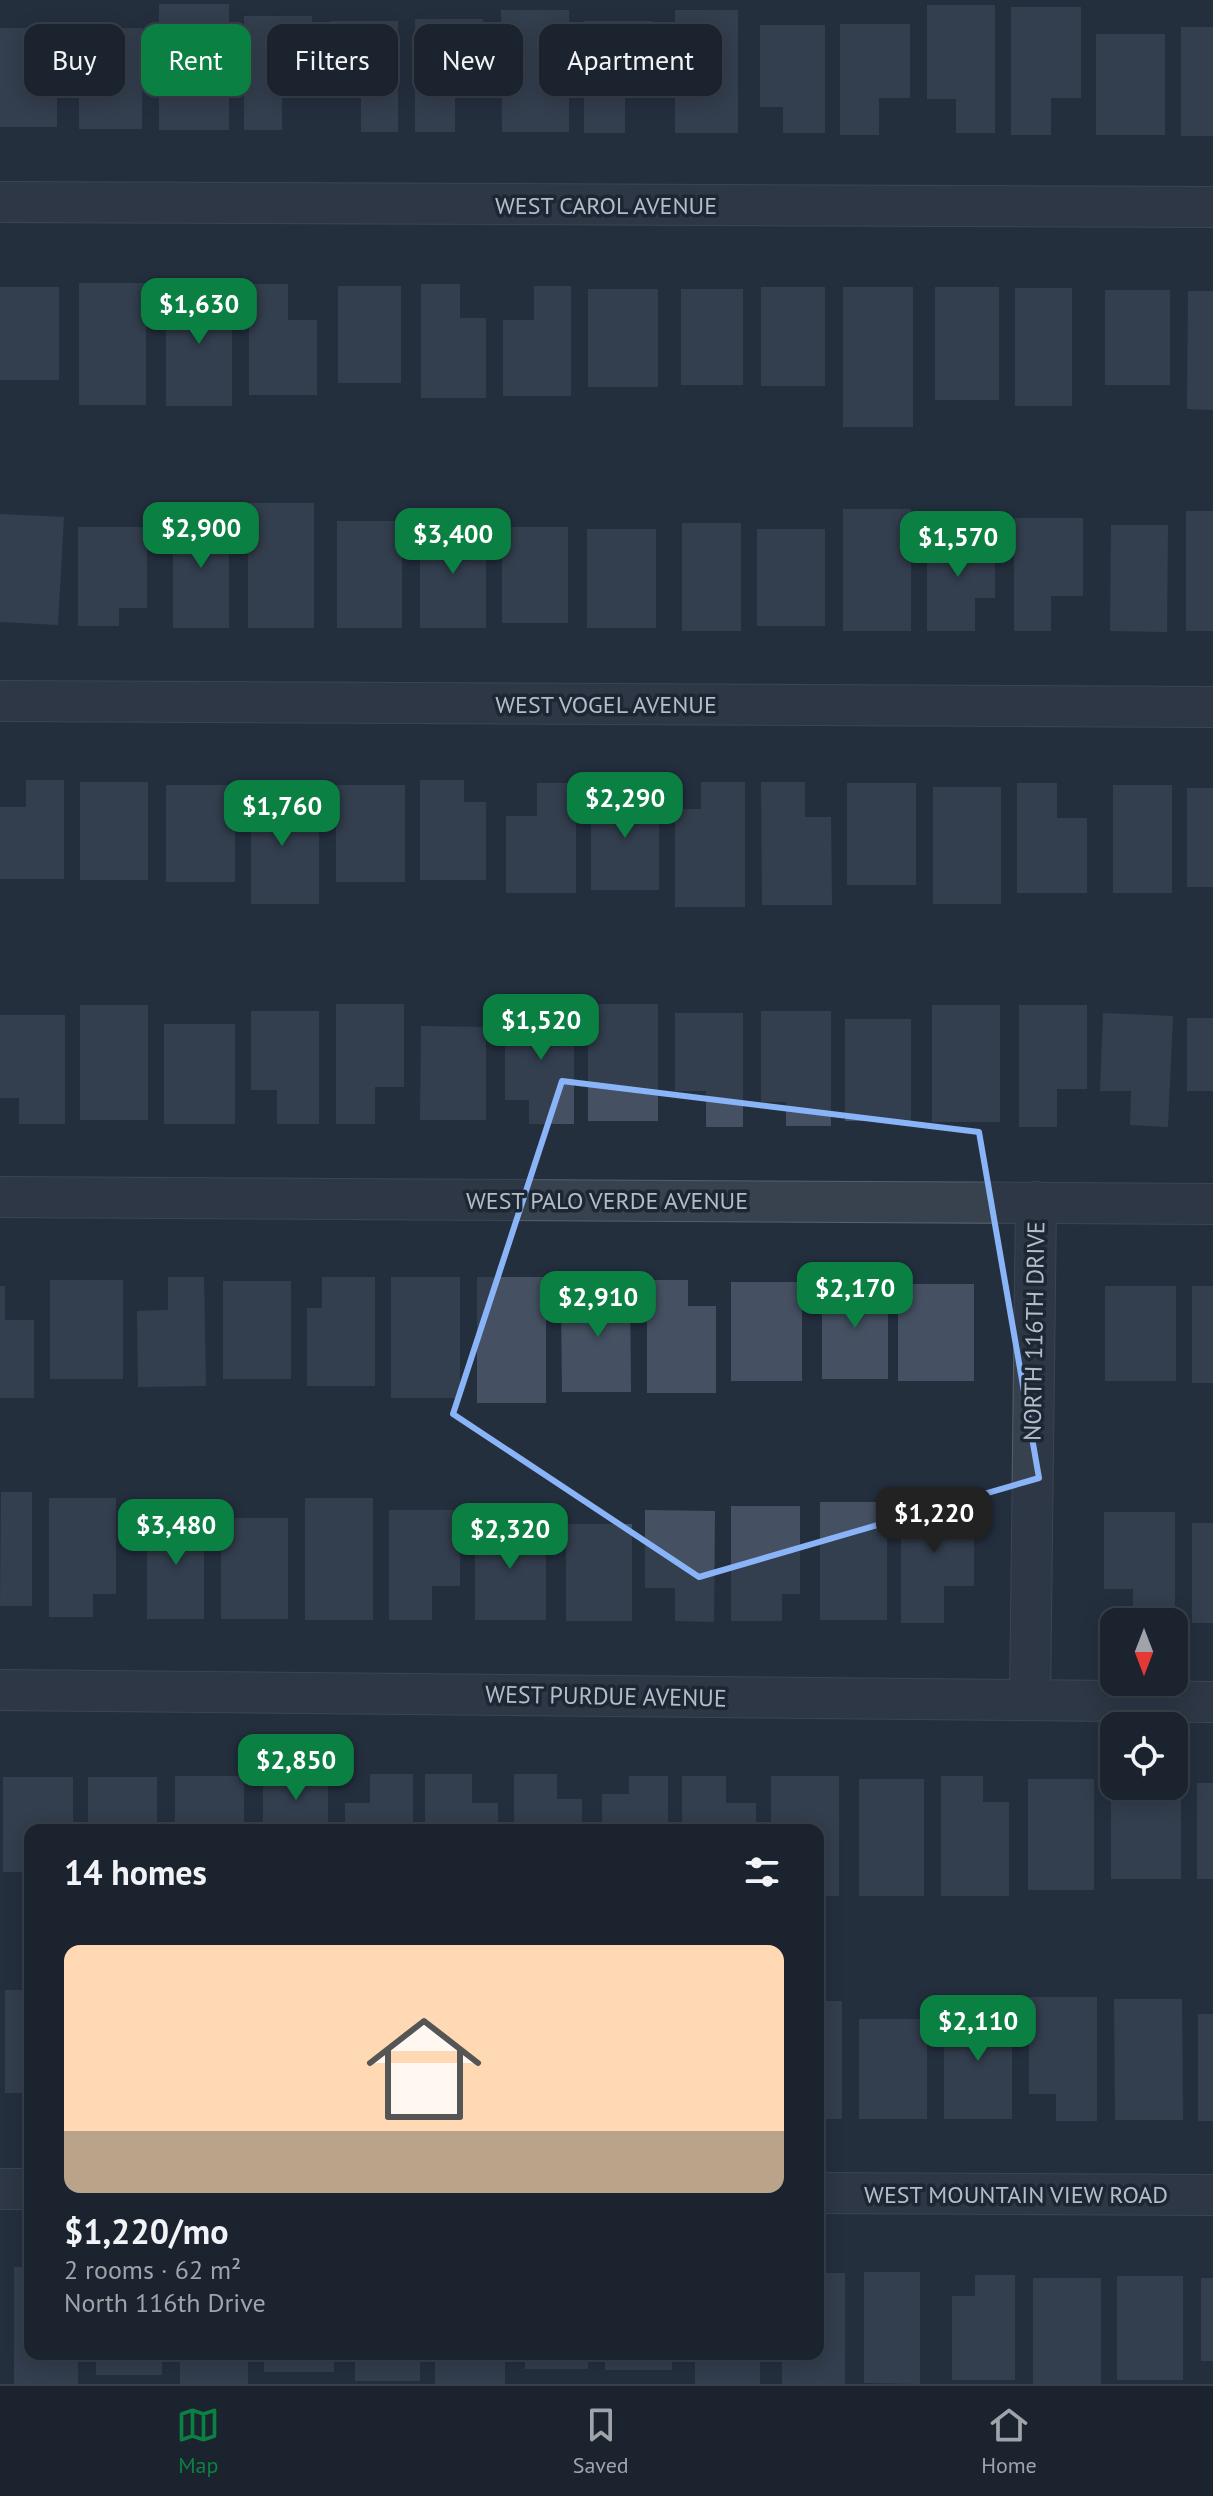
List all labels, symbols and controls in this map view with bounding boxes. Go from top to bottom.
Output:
chip: Buy [24,24,125,96]
chip: Rent [141,24,251,96]
chip: Filters [267,24,398,96]
chip: New [414,24,523,96]
chip: Apartment [539,24,722,96]
street label: WEST CAROL AVENUE [495,190,717,221]
pin: $1,630 [134,278,264,346]
text: $1,630 [159,287,239,320]
pin: $2,900 [136,502,266,570]
pin: $3,400 [388,508,518,576]
text: $2,900 [161,511,241,544]
pin: $1,570 [893,511,1023,579]
text: $3,400 [413,517,493,550]
text: $1,570 [918,520,998,553]
street label: WEST VOGEL AVENUE [495,689,717,720]
pin: $2,290 [560,772,690,840]
pin: $1,760 [217,780,347,848]
text: $2,290 [585,781,665,814]
text: $1,760 [242,789,322,822]
pin: $1,520 [476,994,606,1062]
text: $1,520 [501,1003,581,1036]
street label: WEST PALO VERDE AVENUE [466,1185,748,1216]
street label: NORTH 116TH DRIVE [1017,1221,1051,1441]
pin: $2,170 [790,1262,920,1330]
pin: $2,910 [533,1271,663,1339]
text: $2,170 [815,1271,895,1304]
text: $2,910 [558,1280,638,1313]
pin: $1,220 [869,1487,999,1555]
text: $1,220 [894,1496,974,1529]
pin: $3,480 [111,1499,241,1567]
pin: $2,320 [445,1503,575,1571]
text: $3,480 [136,1508,216,1541]
text: $2,320 [470,1512,550,1545]
north arrow [1100,1608,1188,1696]
map controls [1100,1608,1188,1800]
street label: WEST PURDUE AVENUE [485,1678,727,1714]
button: locate [1100,1712,1188,1800]
pin: $2,850 [231,1734,361,1802]
text: $2,850 [256,1743,336,1776]
text: 14 homes [64,1850,207,1894]
icon: filters [740,1850,784,1894]
pin: $2,110 [913,1995,1043,2063]
icon: home [352,1997,496,2141]
text: $2,110 [938,2004,1018,2037]
street label: WEST MOUNTAIN VIEW ROAD [864,2179,1168,2210]
text: $1,220/mo [64,2209,228,2253]
text: 2 rooms · 62 m² [64,2253,241,2286]
text: North 116th Drive [64,2286,266,2319]
tab: Map [176,2403,220,2479]
tab: Saved [573,2403,629,2479]
tab: Home [981,2403,1037,2479]

